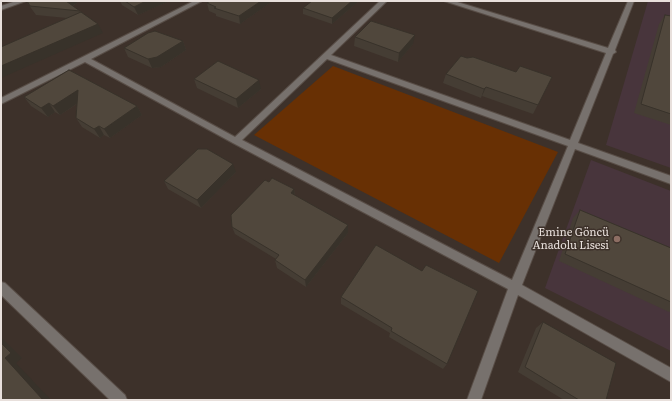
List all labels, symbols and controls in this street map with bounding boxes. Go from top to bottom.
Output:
place label: Emine Göncü Anadolu Lisesi [533,226,609,252]
marker: Emine Göncü Anadolu Lisesi [612,234,622,244]

